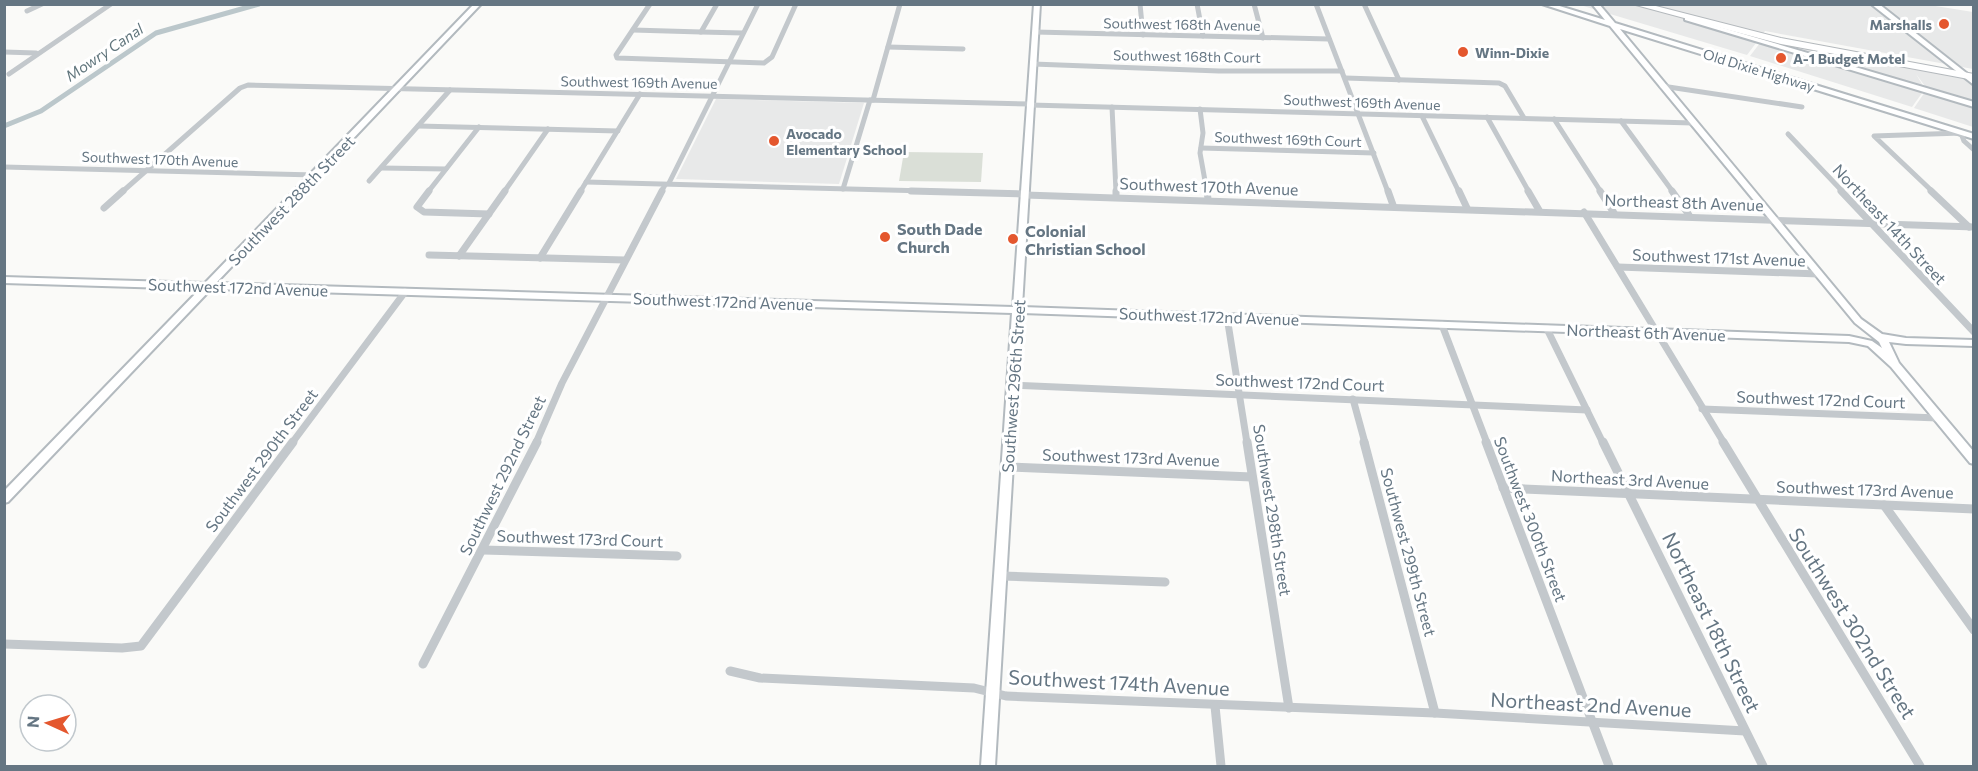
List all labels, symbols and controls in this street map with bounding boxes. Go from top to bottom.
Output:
street label: Southwest 168th Avenue [1103,14,1261,34]
place label: Marshalls [1870,16,1932,33]
marker: Marshalls [1937,17,1951,31]
water label: Mowry Canal [62,19,147,85]
place label: Winn-Dixie [1475,44,1549,61]
marker: Winn-Dixie [1456,45,1470,59]
street label: Old Dixie Highway [1701,45,1817,95]
street label: Southwest 168th Court [1113,46,1261,66]
place label: A-1 Budget Motel [1793,50,1905,67]
marker: A-1 Budget Motel [1774,51,1788,65]
street label: Southwest 169th Avenue [560,72,718,92]
street label: Southwest 169th Avenue [1283,91,1441,113]
place label: Avocado Elementary School [786,125,906,158]
street label: Southwest 169th Court [1214,128,1362,150]
street label: Southwest 288th Street [224,131,358,269]
marker: Avocado Elementary School [767,134,781,148]
street label: Southwest 170th Avenue [81,148,239,170]
street label: Northeast 14th Street [1829,160,1951,289]
street label: Southwest 170th Avenue [1119,173,1299,199]
street label: Northeast 8th Avenue [1604,190,1764,214]
place label: South Dade Church [897,219,982,256]
place label: Colonial Christian School [1025,221,1146,258]
marker: South Dade Church [878,230,892,244]
marker: Colonial Christian School [1006,232,1020,246]
street label: Southwest 171st Avenue [1632,244,1806,270]
street label: Southwest 172nd Avenue [148,274,328,300]
street label: Southwest 172nd Avenue [633,288,813,314]
street label: Southwest 296th Street [997,298,1029,473]
street label: Southwest 172nd Avenue [1119,303,1299,329]
street label: Northeast 6th Avenue [1566,320,1726,344]
street label: Southwest 172nd Court [1215,370,1385,394]
street label: Southwest 290th Street [201,384,321,535]
street label: Southwest 172nd Court [1736,387,1906,411]
street label: Southwest 292nd Street [455,392,549,558]
street label: Southwest 298th Street [1250,423,1296,598]
street label: Southwest 300th Street [1491,434,1571,605]
street label: Southwest 173rd Avenue [1042,444,1220,470]
street label: Northeast 3rd Avenue [1550,465,1710,493]
street label: Southwest 299th Street [1377,466,1441,639]
street label: Southwest 173rd Avenue [1776,476,1954,502]
street label: Southwest 302nd Street [1784,523,1922,723]
street label: Southwest 173rd Court [496,526,664,550]
street label: Northeast 18th Street [1658,528,1766,716]
street label: Southwest 174th Avenue [1008,664,1230,700]
street label: Northeast 2nd Avenue [1490,687,1692,721]
north arrow [18,693,78,753]
text: N [23,715,42,729]

